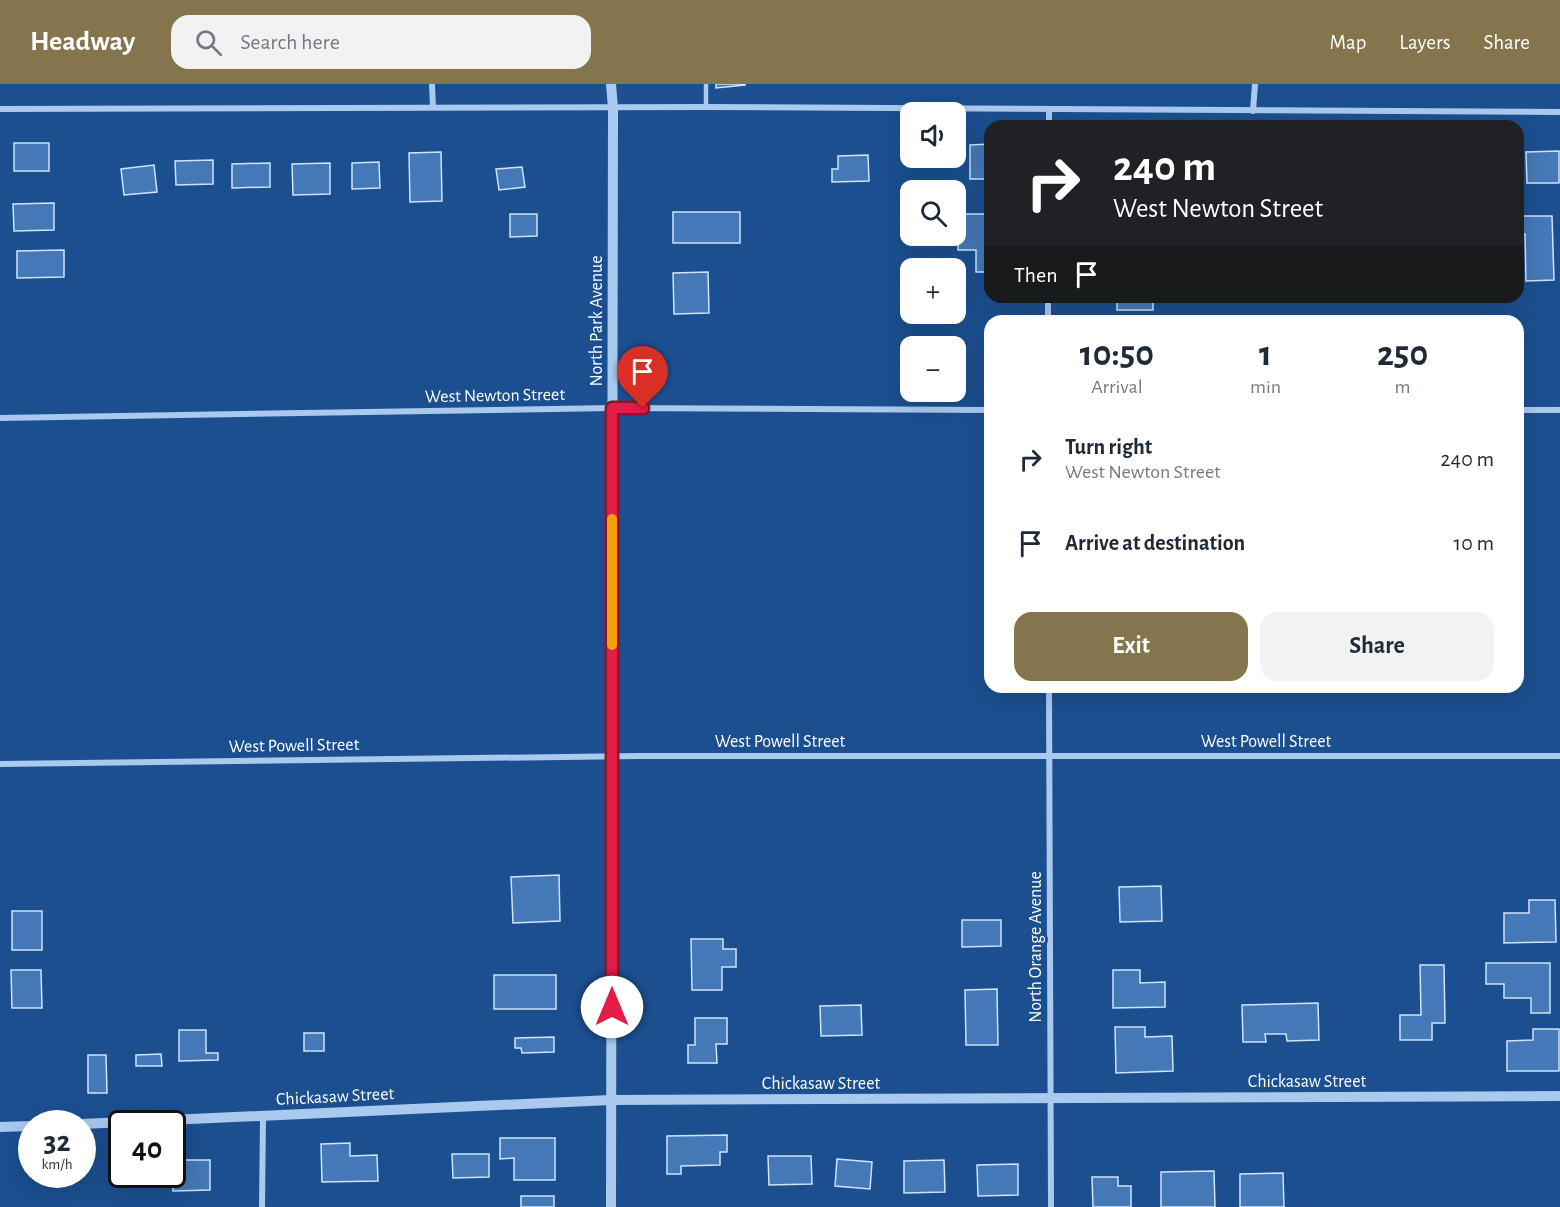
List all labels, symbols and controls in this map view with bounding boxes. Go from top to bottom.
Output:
search box [171,15,591,69]
icon: search [192,26,225,59]
text: Headway [30,28,135,56]
text: Search here [240,31,340,53]
text: Map [1330,32,1366,53]
text: Layers [1399,32,1450,53]
text: Share [1483,32,1530,53]
map controls [900,102,966,402]
button: sound [900,102,966,168]
icon: right [1014,144,1092,222]
text: 240 m [1113,146,1216,188]
button: search [900,180,966,246]
text: West Newton Street [1113,195,1323,222]
street label: North Park Avenue [588,256,606,387]
button: + [900,258,966,324]
icon: arrive [1070,258,1103,291]
text: Then [1014,264,1058,286]
button: − [900,336,966,402]
text: 10:50 [1080,336,1154,372]
text: 1 [1259,336,1272,372]
text: 250 [1377,336,1428,372]
pin [617,346,668,408]
icon: arrive [626,355,659,388]
text: Arrival [1091,377,1143,397]
text: min [1250,377,1281,397]
text: m [1395,377,1411,397]
street label: West Newton Street [425,386,565,406]
text: Turn right [1065,436,1152,458]
icon: right [1014,443,1047,476]
text: 240 m [1441,448,1494,470]
text: West Newton Street [1065,462,1221,482]
icon: arrive [1014,527,1047,560]
text: Arrive at destination [1065,532,1245,554]
text: 10 m [1454,532,1494,554]
button: Exit [1014,612,1248,681]
button: Share [1260,612,1494,681]
street label: West Powell Street [715,733,846,751]
street label: West Powell Street [1201,733,1332,751]
street label: West Powell Street [229,736,360,756]
street label: North Orange Avenue [1027,871,1045,1023]
position arrow [580,975,644,1039]
street label: Chickasaw Street [1248,1073,1366,1091]
street label: Chickasaw Street [762,1075,880,1093]
street label: Chickasaw Street [275,1085,395,1109]
speed limit sign: 40 [108,1110,186,1188]
text: 32 [43,1127,71,1157]
text: km/h [42,1157,72,1172]

